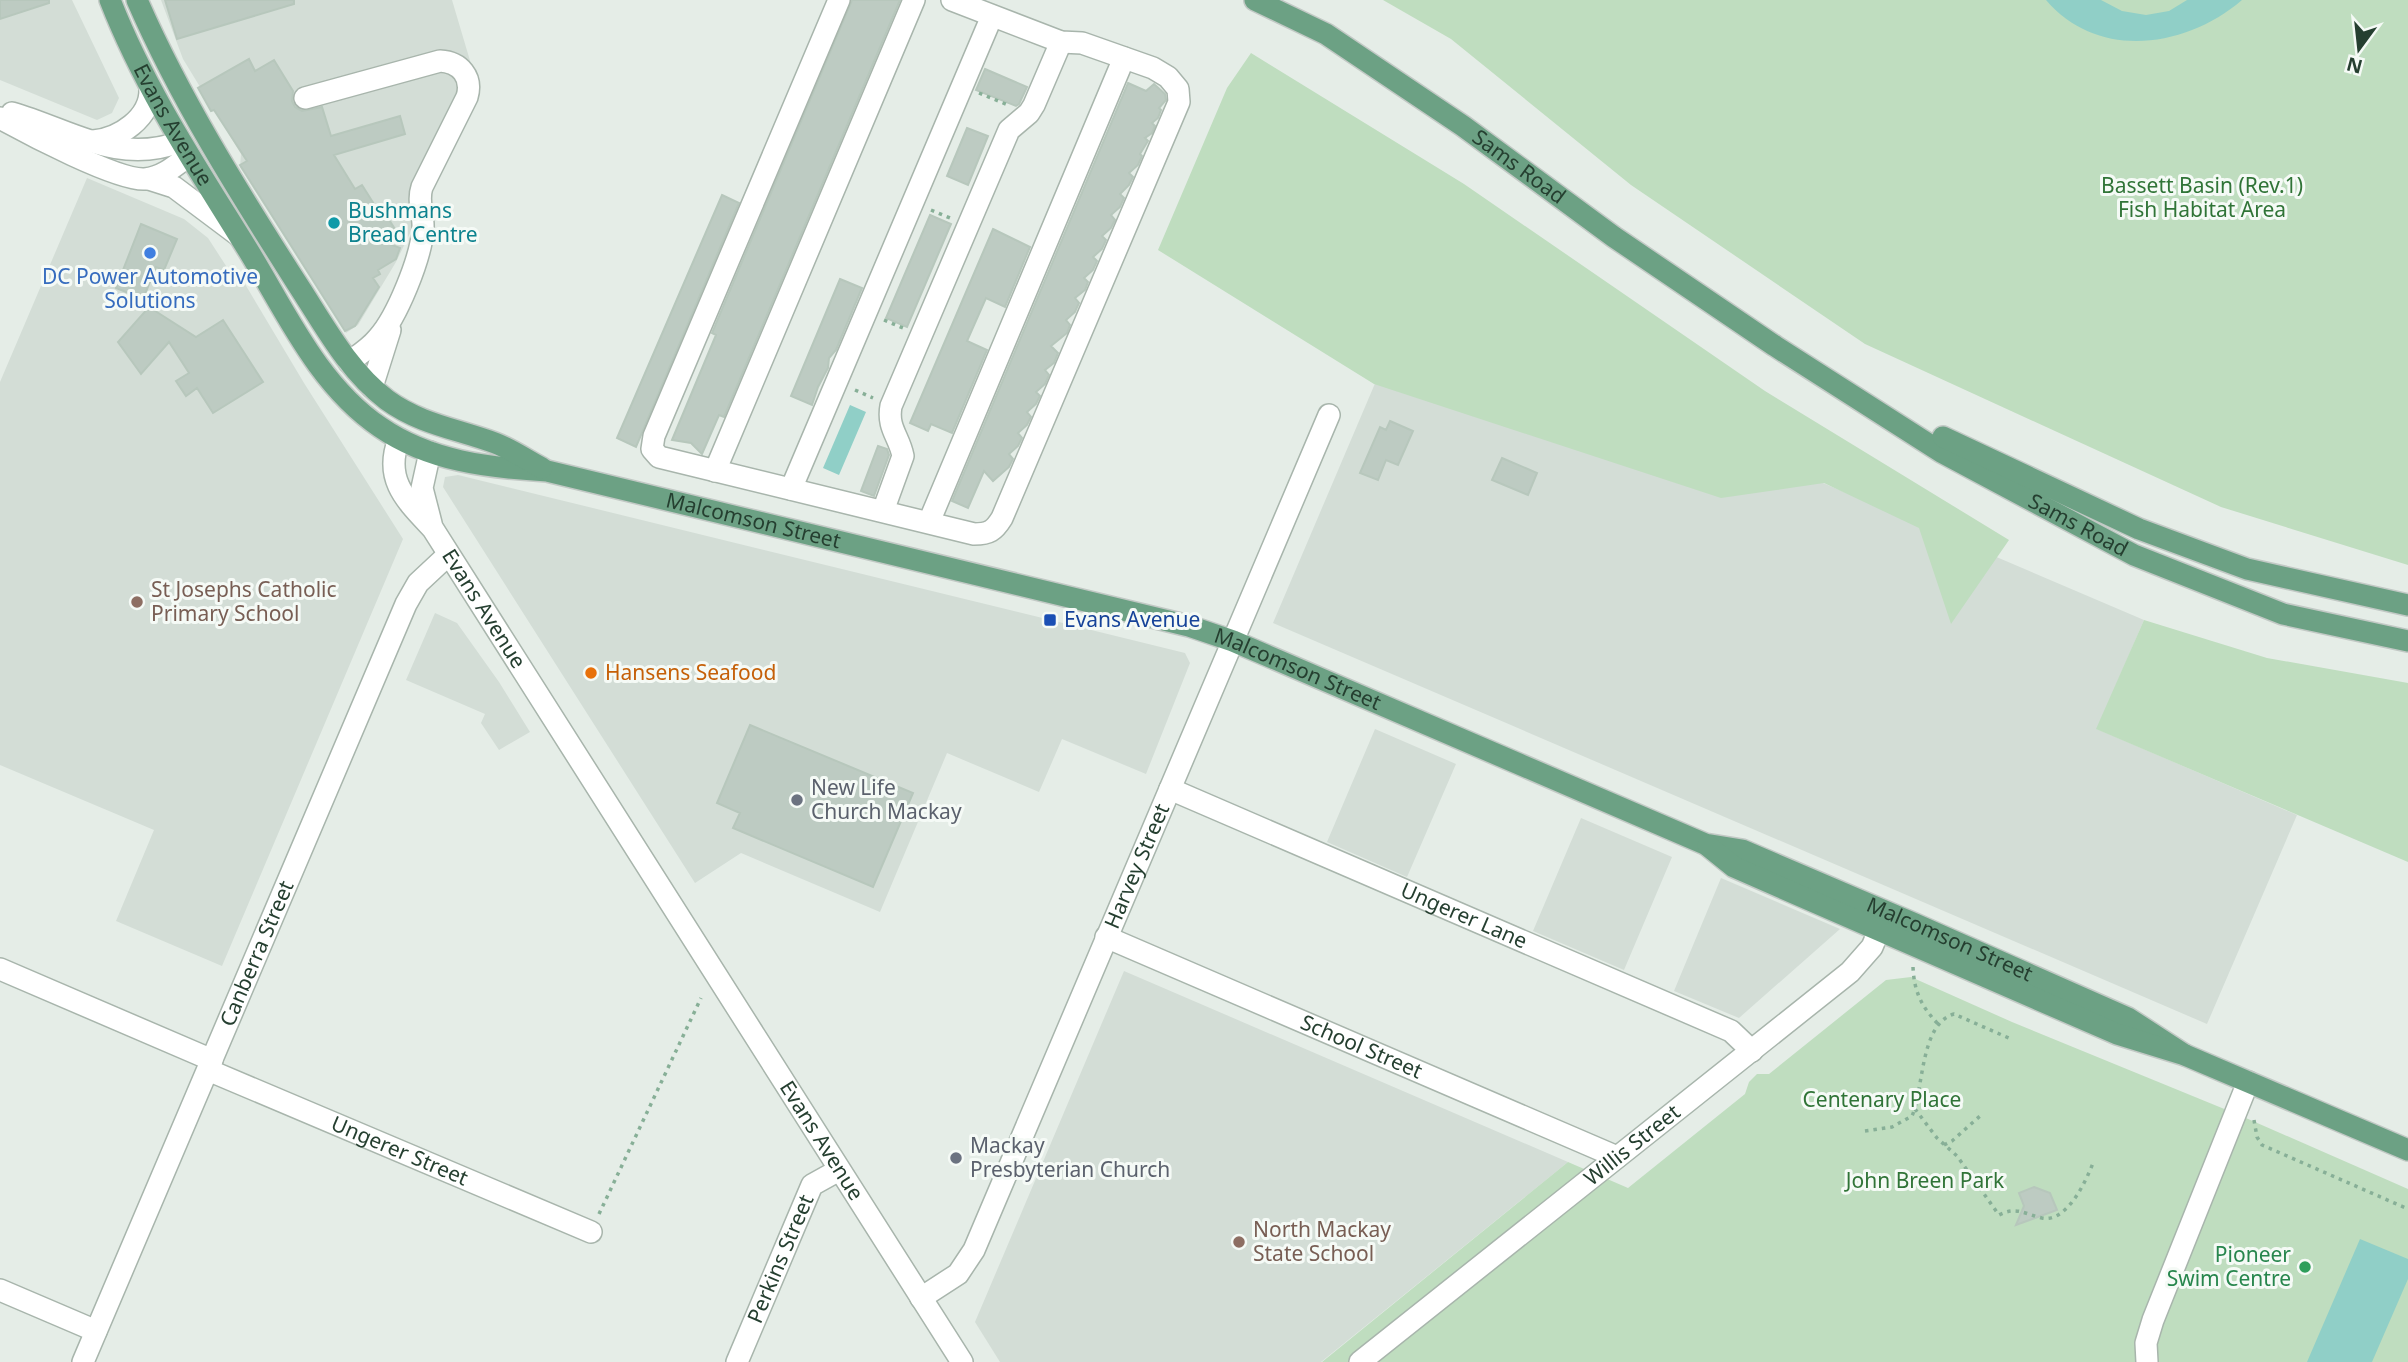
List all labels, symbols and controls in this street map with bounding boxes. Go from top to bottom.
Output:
north arrow [2324,14,2394,84]
text: N [2344,51,2365,80]
street label: Evans Avenue [128,59,220,191]
street label: Sams Road [1467,123,1572,210]
park label: Bassett Basin (Rev.1) Fish Habitat Area [2101,171,2303,223]
place label: Bushmans Bread Centre [348,196,478,248]
marker: Bushmans Bread Centre [326,215,342,231]
marker: DC Power Automotive Solutions [142,245,158,261]
place label: DC Power Automotive Solutions [42,262,258,314]
street label: Malcomson Street [663,485,844,555]
street label: Sams Road [2024,486,2133,562]
street label: Evans Avenue [436,543,533,673]
place label: St Josephs Catholic Primary School [151,575,337,627]
marker: St Josephs Catholic Primary School [129,594,145,610]
place label: Evans Avenue [1064,605,1200,633]
marker: Evans Avenue [1042,612,1058,628]
street label: Malcomson Street [1211,621,1386,716]
place label: Hansens Seafood [605,658,776,686]
marker: Hansens Seafood [583,665,599,681]
place label: New Life Church Mackay [811,773,962,825]
marker: New Life Church Mackay [789,792,805,808]
street label: Harvey Street [1097,799,1175,932]
street label: Ungerer Lane [1397,875,1532,954]
street label: Canberra Street [213,876,300,1030]
street label: Malcomson Street [1863,890,2038,987]
street label: School Street [1297,1008,1427,1085]
street label: Evans Avenue [774,1075,871,1205]
park label: Centenary Place [1803,1085,1961,1113]
street label: Willis Street [1578,1097,1686,1191]
street label: Ungerer Street [327,1109,473,1192]
place label: Mackay Presbyterian Church [970,1131,1170,1183]
marker: Mackay Presbyterian Church [948,1150,964,1166]
park label: John Breen Park [1844,1166,2005,1194]
street label: Perkins Street [740,1190,820,1327]
place label: North Mackay State School [1253,1215,1391,1267]
marker: North Mackay State School [1231,1234,1247,1250]
place label: Pioneer Swim Centre [2167,1240,2291,1292]
marker: Pioneer Swim Centre [2297,1259,2313,1275]

